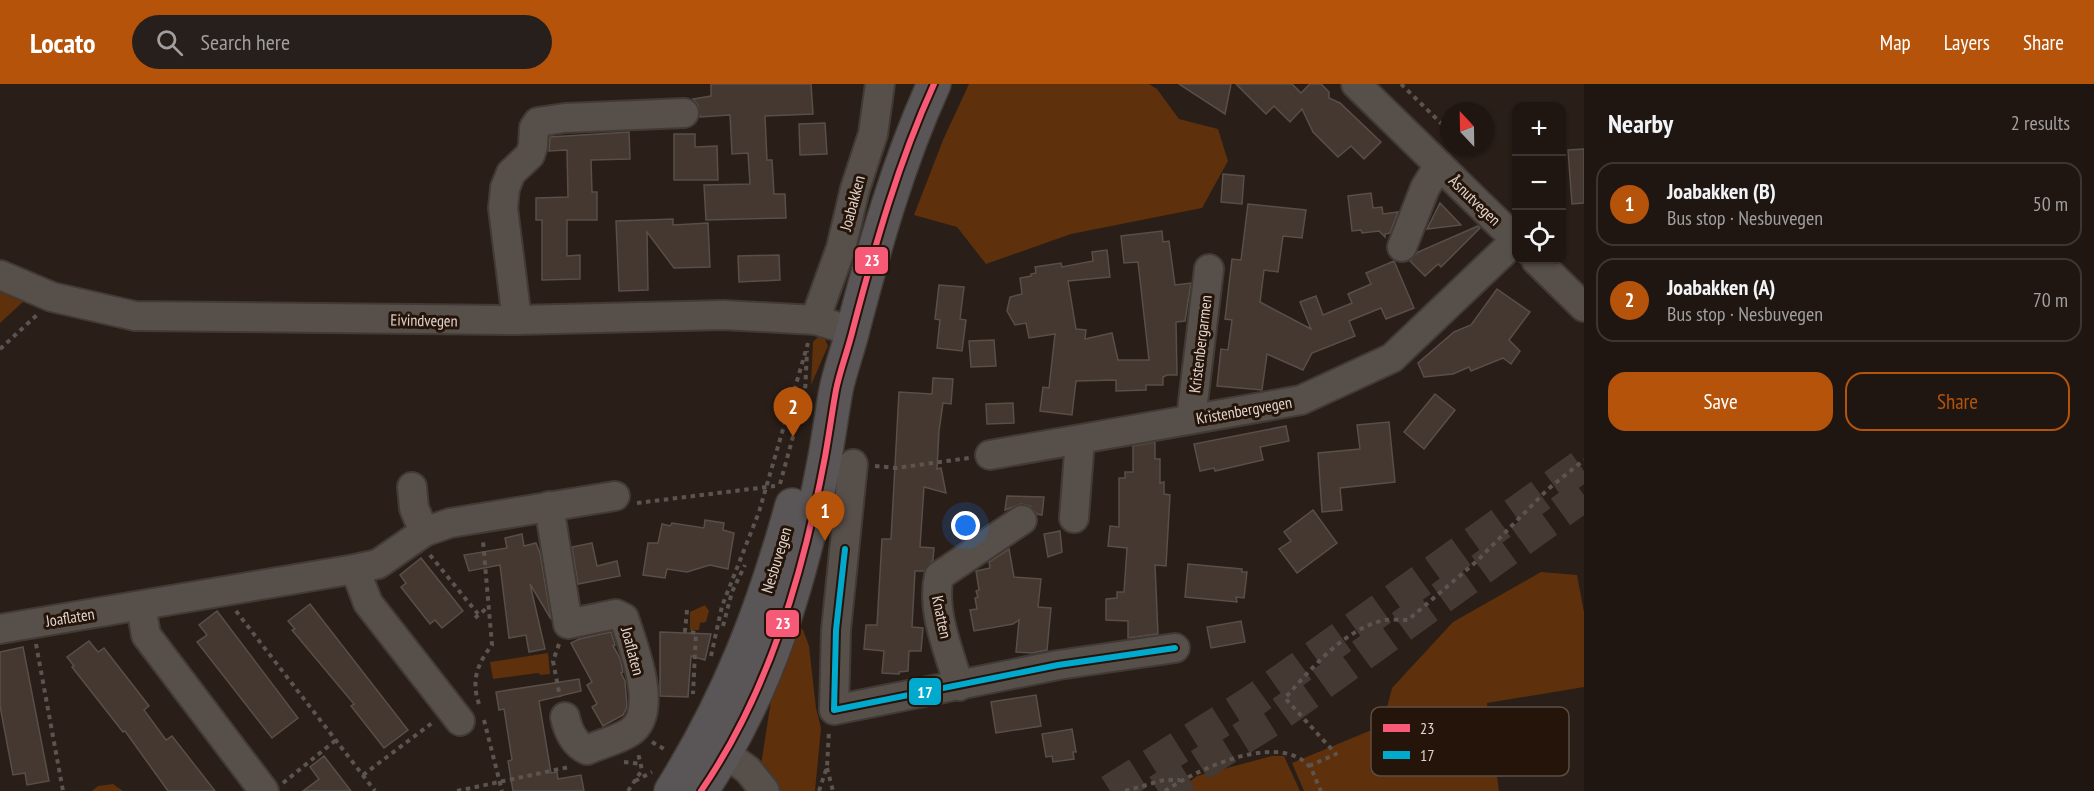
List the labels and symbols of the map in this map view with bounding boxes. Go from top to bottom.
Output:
north arrow [1440,102,1494,156]
street label: Åsnutvegen [1445,170,1505,230]
street label: Joabakken [835,173,869,234]
line badge: 23 [854,246,889,275]
text: 23 [864,250,880,270]
street label: Kristenbergarmen [1184,294,1216,394]
street label: Eivindvegen [390,309,458,331]
pin: 2 [774,388,812,437]
street label: Kristenbergvegen [1195,392,1293,428]
pin: 1 [806,492,844,541]
your location [951,511,980,540]
street label: Nesbuvegen [757,525,795,595]
street label: Knatten [928,594,956,640]
street label: Joaflaten [43,603,96,631]
line badge: 23 [765,609,800,638]
text: 23 [775,613,791,633]
street label: Joaflaten [617,624,649,677]
line badge: 17 [908,677,942,706]
text: 17 [917,682,933,702]
legend [1371,707,1569,776]
text: 23 [1420,718,1434,738]
text: 17 [1420,745,1434,765]

